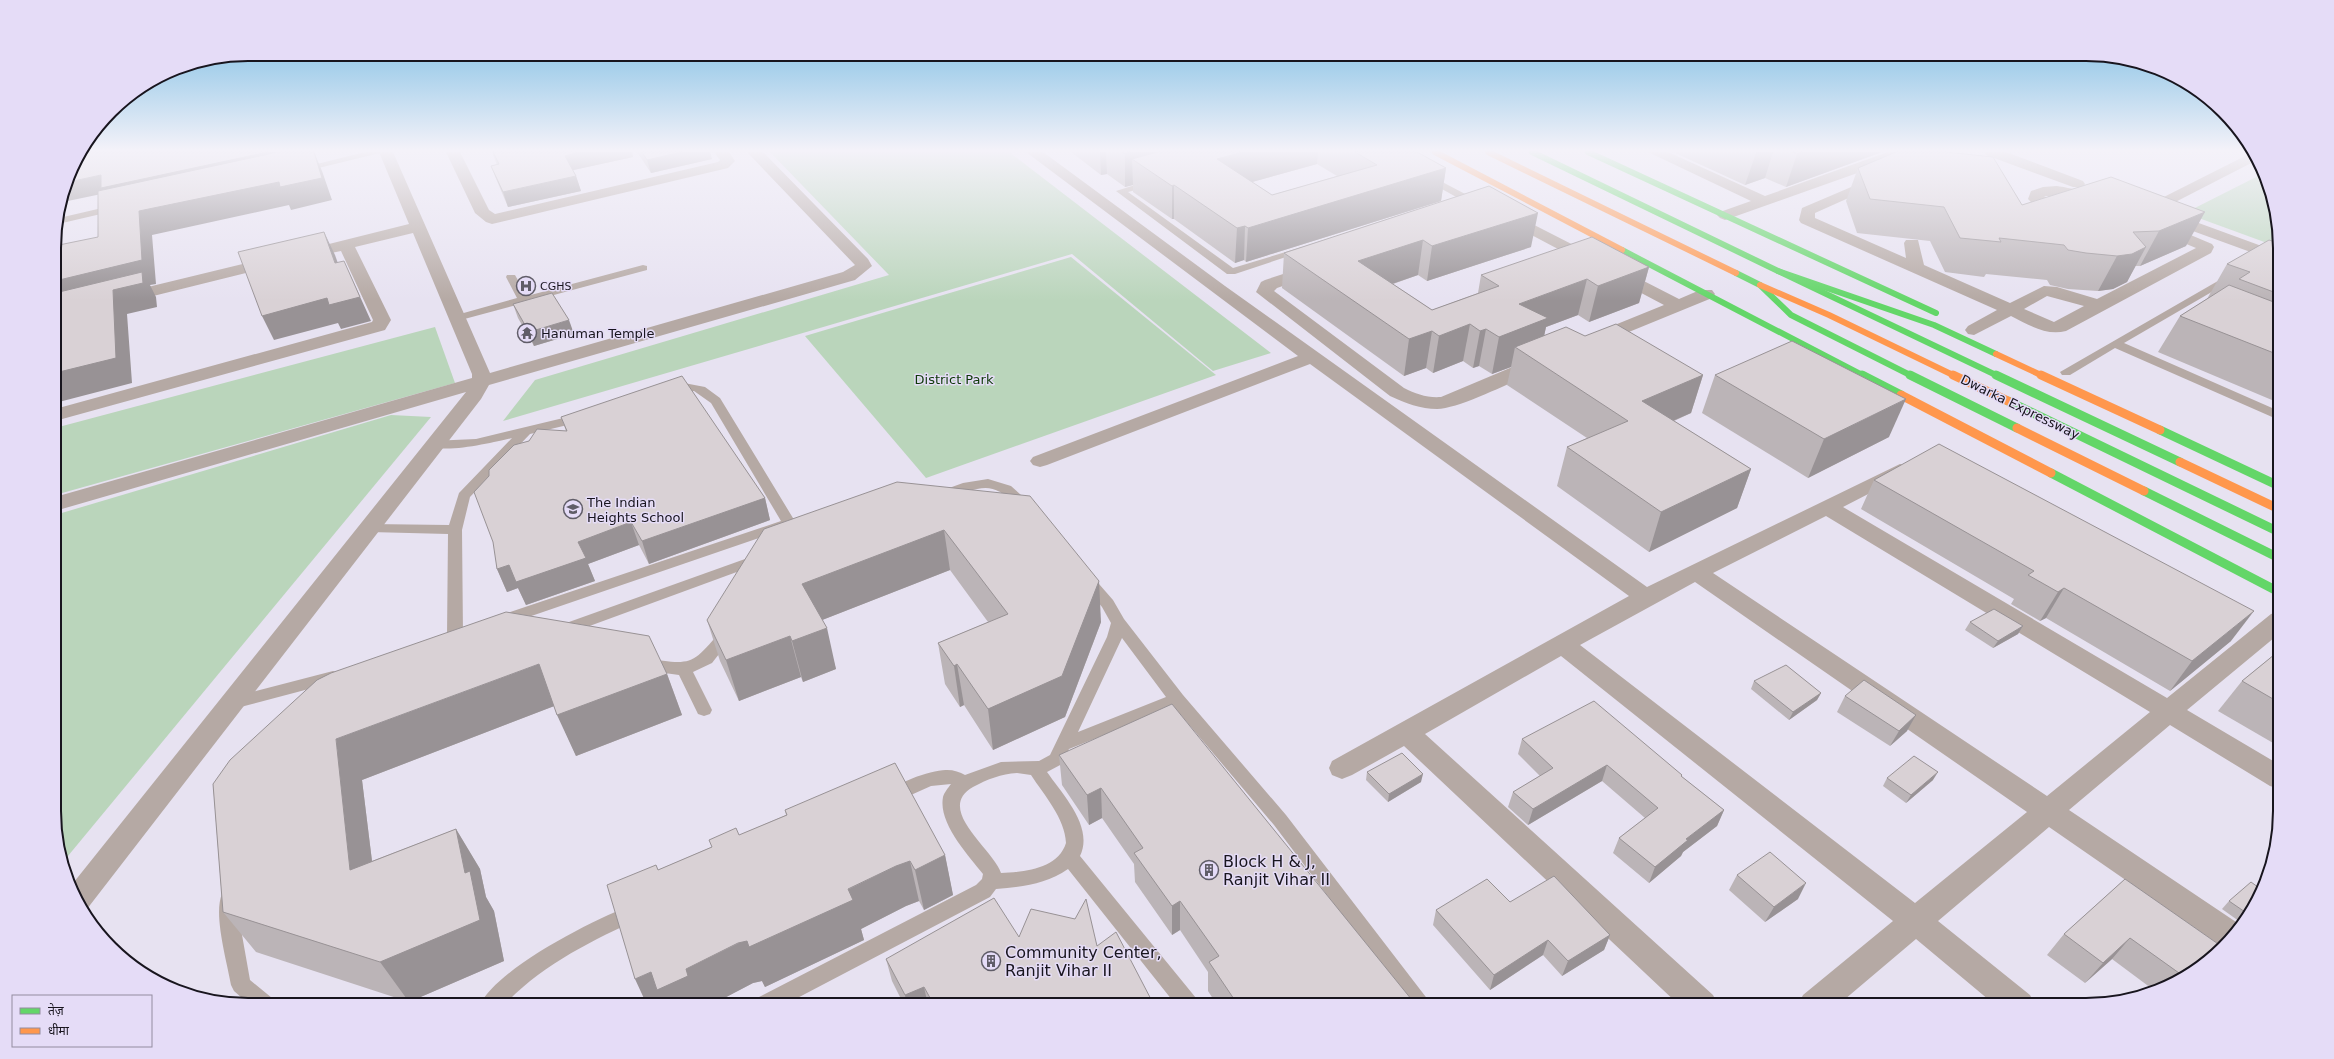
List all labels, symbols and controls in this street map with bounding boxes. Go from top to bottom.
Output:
hospital icon: CGHS [515,275,537,297]
place label: CGHS [540,280,571,293]
temple icon: Hanuman Temple [516,322,538,344]
place label: Hanuman Temple [541,326,654,341]
park label: District Park [915,372,994,387]
street label: Dwarka Expressway [1958,372,2082,442]
place label: The Indian Heights School [586,495,684,525]
school or university icon: The Indian Heights School [562,498,584,520]
place label: Block H & J, Ranjit Vihar II [1223,852,1330,889]
building icon: Block H & J, Ranjit Vihar II [1198,859,1220,881]
place label: Community Center, Ranjit Vihar II [1005,943,1162,980]
building icon: Community Center, Ranjit Vihar II [980,950,1002,972]
legend [12,995,152,1047]
text: तेज़ [48,1003,65,1018]
text: धीमा [48,1023,70,1038]

